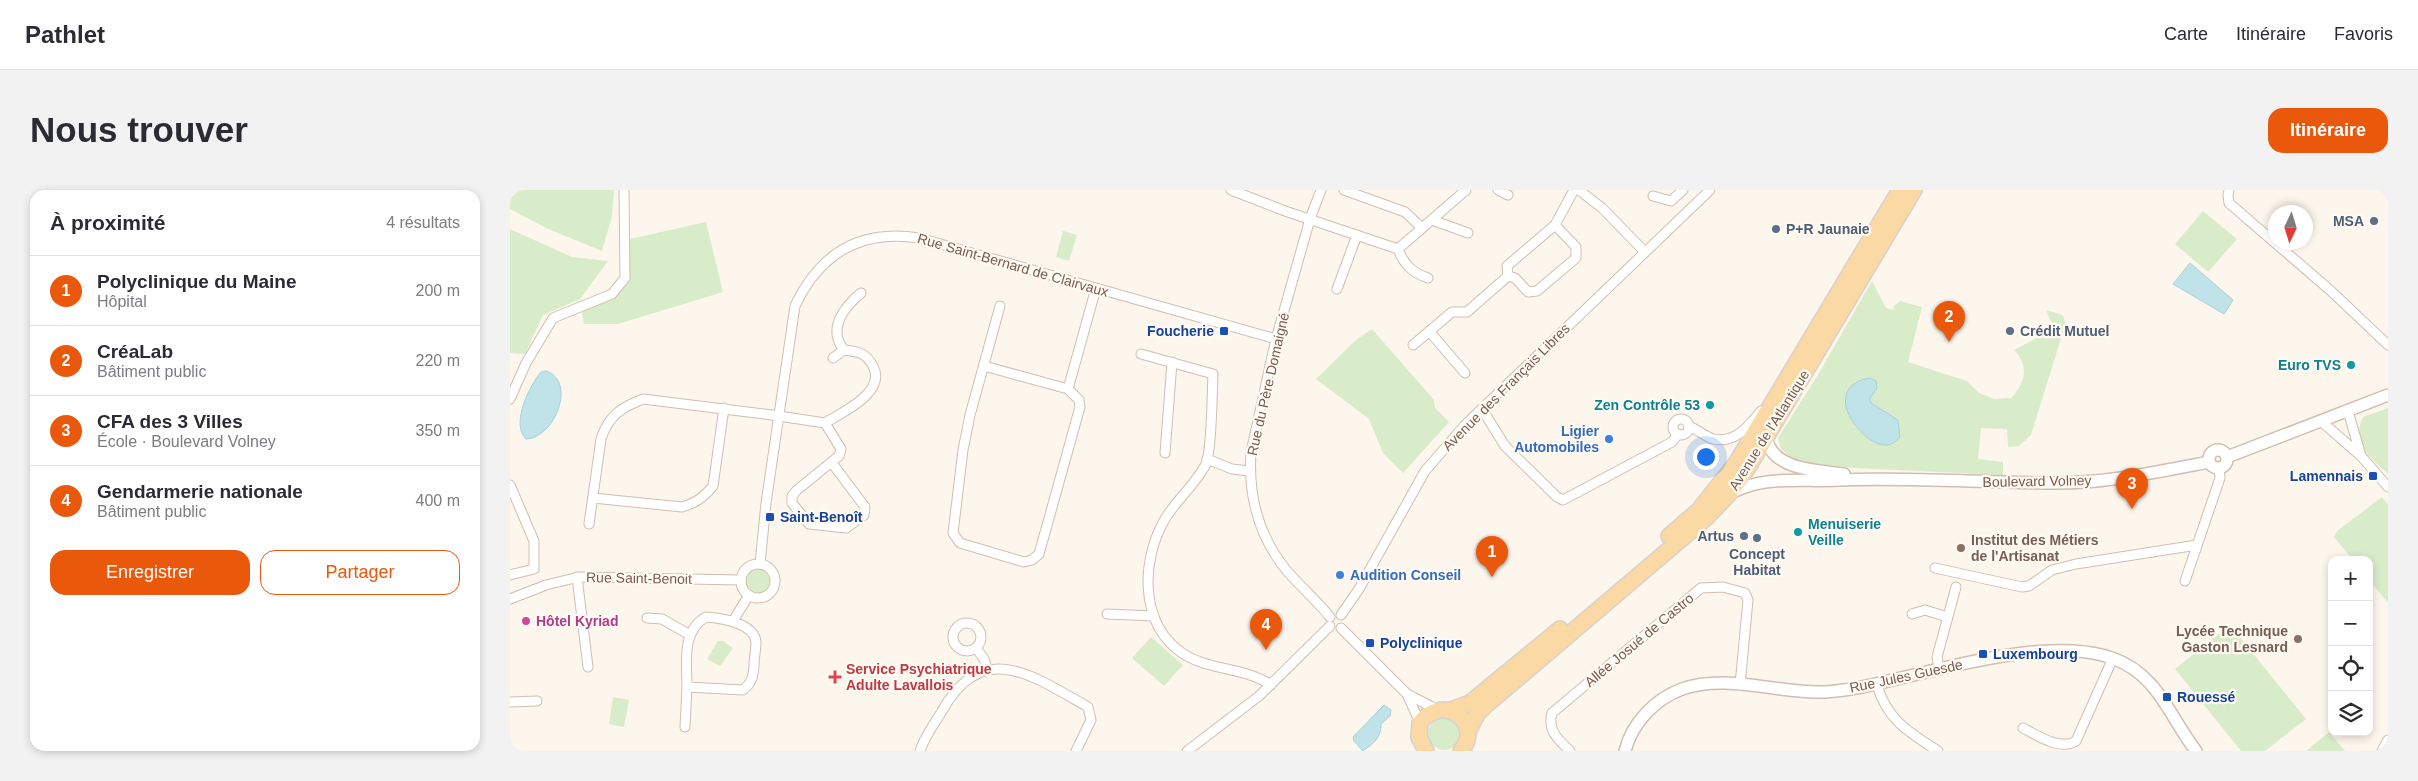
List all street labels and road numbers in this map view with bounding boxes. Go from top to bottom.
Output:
street label: Rue Saint-Bernard de Clairvaux [916,230,1110,300]
street label: Rue du Père Domaigné [1244,311,1292,457]
street label: Avenue des Français Libres [1439,320,1573,454]
street label: Avenue de l'Atlantique [1725,367,1813,493]
street label: Boulevard Volney [1982,472,2092,490]
street label: Rue Saint-Benoit [586,569,692,587]
street label: Allée Josué de Castro [1581,590,1697,690]
street label: Rue Jules Guesde [1848,656,1964,696]

